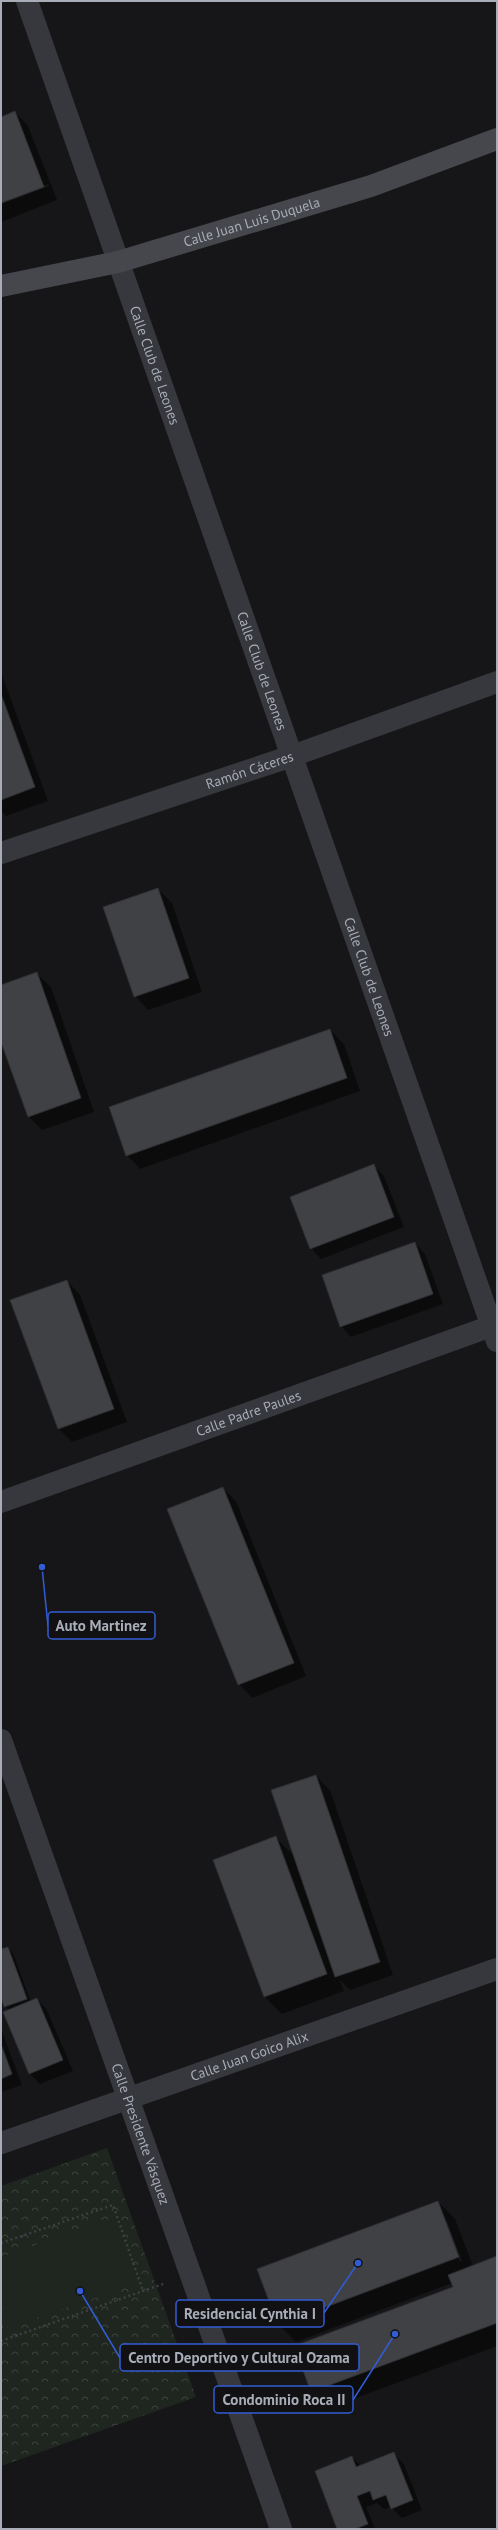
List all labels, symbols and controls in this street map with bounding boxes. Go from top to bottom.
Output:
street label: Calle Juan Luis Duquela [181,193,322,251]
street label: Calle Club de Leones [126,303,184,427]
street label: Calle Club de Leones [233,609,291,733]
street label: Ramón Cáceres [203,747,296,793]
street label: Calle Club de Leones [340,915,398,1039]
street label: Calle Padre Paules [194,1386,304,1440]
callout: Auto Martinez [48,1612,155,1639]
text: Auto Martinez [55,1616,147,1635]
street label: Calle Juan Goico Alix [188,2027,311,2085]
street label: Calle Presidente Vásquez [107,2061,174,2207]
callout: Residencial Cynthia I [176,2300,324,2327]
text: Residencial Cynthia I [184,2304,316,2323]
callout: Centro Deportivo y Cultural Ozama [120,2344,359,2371]
text: Centro Deportivo y Cultural Ozama [128,2348,350,2367]
callout: Condominio Roca II [214,2386,353,2413]
text: Condominio Roca II [222,2390,346,2409]

